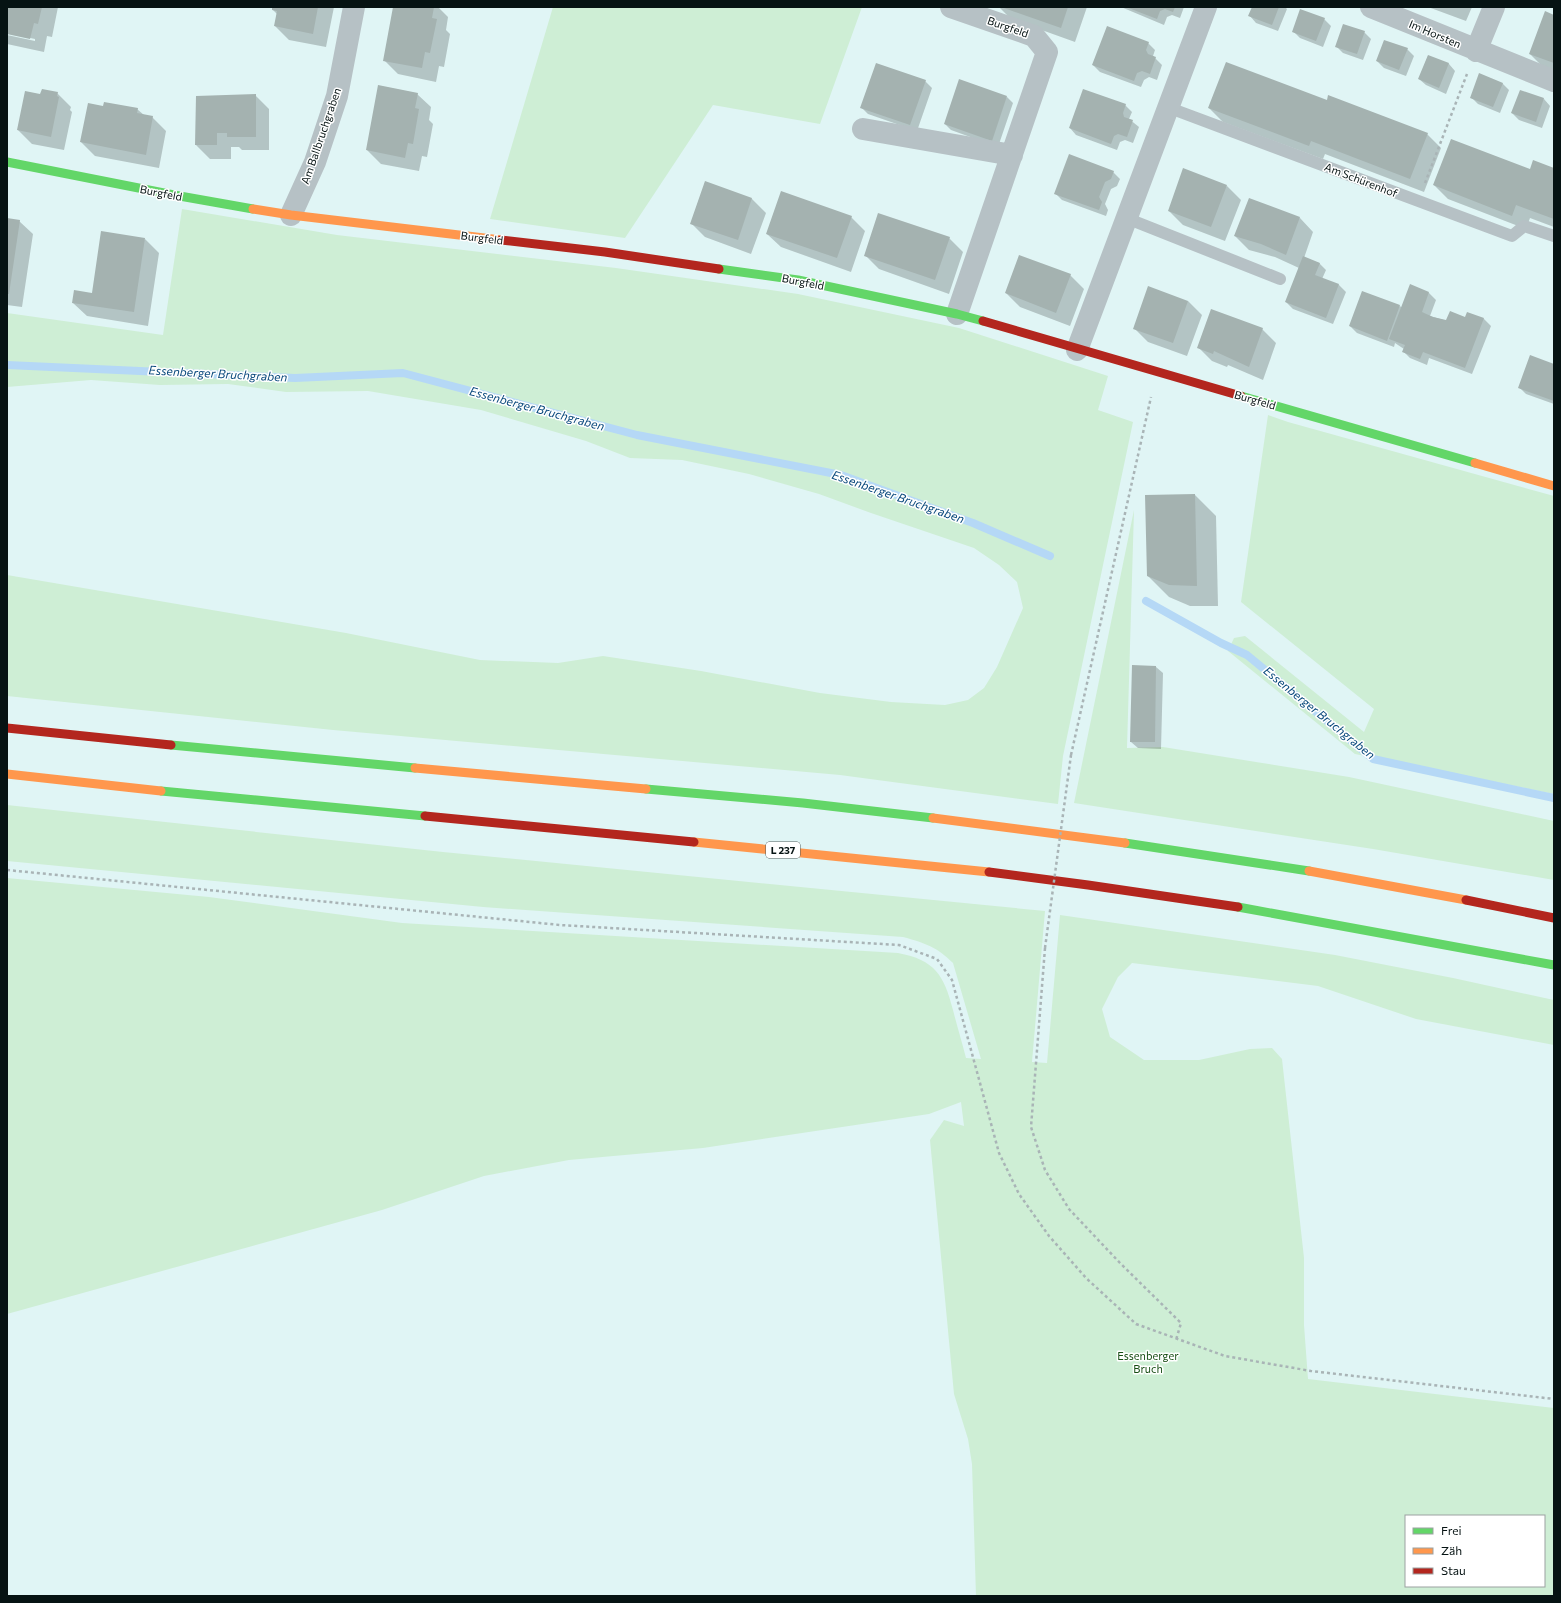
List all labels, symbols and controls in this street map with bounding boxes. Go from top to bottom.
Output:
street label: Burgfeld [986,13,1030,40]
street label: Im Horsten [1407,17,1463,50]
street label: Am Ballbruchgraben [298,86,343,186]
street label: Am Schürenhof [1323,160,1400,200]
street label: Burgfeld [139,182,183,203]
street label: Burgfeld [460,228,504,247]
street label: Burgfeld [781,271,825,292]
water label: Essenberger Bruchgraben [148,362,288,384]
water label: Essenberger Bruchgraben [468,383,606,433]
street label: Burgfeld [1233,387,1277,412]
water label: Essenberger Bruchgraben [830,467,966,525]
water label: Essenberger Bruchgraben [1261,663,1378,761]
road number: L 237 [766,842,800,858]
park label: Essenberger Bruch [1117,1349,1179,1375]
legend [1405,1515,1545,1587]
text: Frei [1441,1523,1462,1537]
text: Zäh [1441,1543,1462,1557]
text: Stau [1441,1563,1466,1577]

